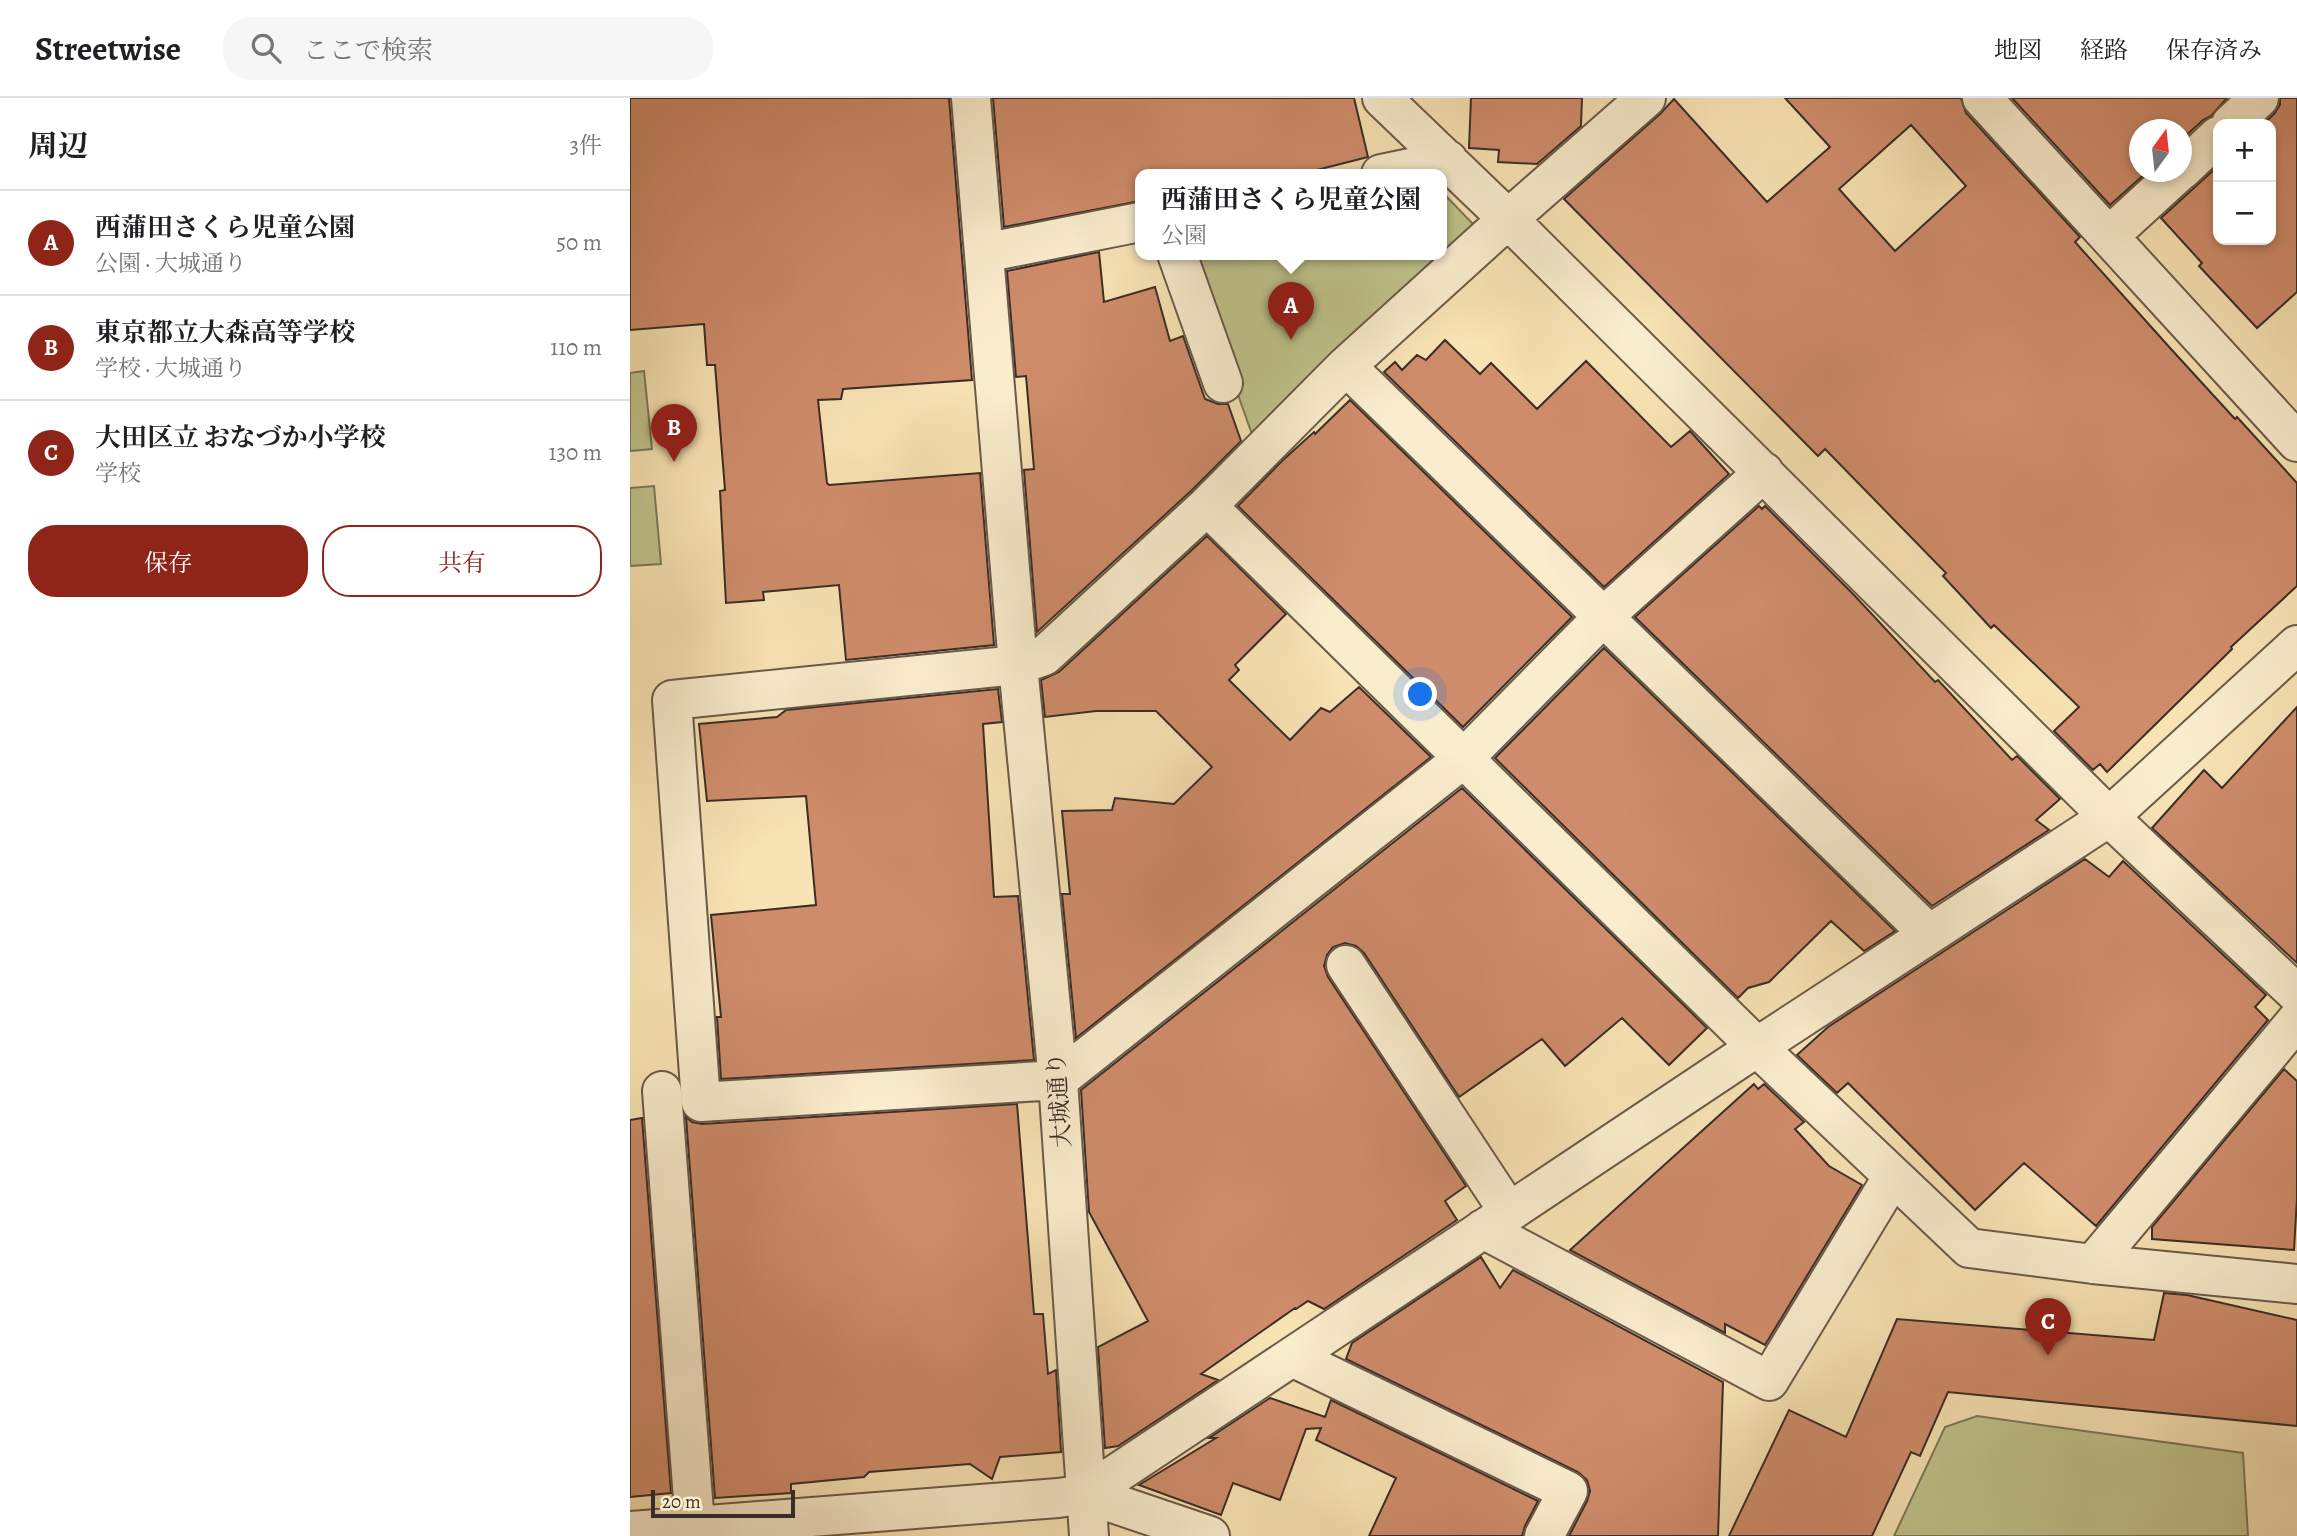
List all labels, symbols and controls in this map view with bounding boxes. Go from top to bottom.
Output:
search box [223,17,713,80]
text: Streetwise [35,26,181,71]
icon: search [247,29,285,67]
text: ここで検索 [303,33,433,68]
text: 地図 [1994,34,2042,66]
text: 経路 [2080,34,2128,66]
text: 保存済み [2166,34,2262,66]
north arrow [2129,119,2192,182]
map controls [2213,119,2276,245]
button: + [2213,119,2276,182]
text: 周辺 [28,126,88,166]
text: 3件 [569,130,602,161]
popup [1135,169,1447,260]
text: 西蒲田さくら児童公園 [1161,182,1421,217]
button: − [2213,182,2276,245]
text: 西蒲田さくら児童公園 [95,210,355,245]
text: 公園 [1161,220,1207,251]
text: A [44,227,58,258]
text: 50 m [556,227,602,258]
text: 公園 · 大城通り [95,248,247,279]
pin: A [1268,282,1314,340]
text: 東京都立大森高等学校 [95,315,355,350]
text: B [44,332,58,363]
text: 110 m [550,332,602,363]
text: 学校 · 大城通り [95,353,247,384]
pin: B [651,404,697,462]
text: 大田区立 おなづか小学校 [95,420,386,455]
text: C [44,437,58,468]
text: 130 m [549,437,602,468]
text: 学校 [95,458,141,489]
button: 保存 [28,525,308,597]
button: 共有 [322,525,602,597]
your location [1403,677,1437,711]
street label: 大城通り [1040,1051,1078,1149]
pin: C [2025,1298,2071,1356]
scale bar [651,1487,794,1519]
text: 20 m [662,1489,701,1515]

